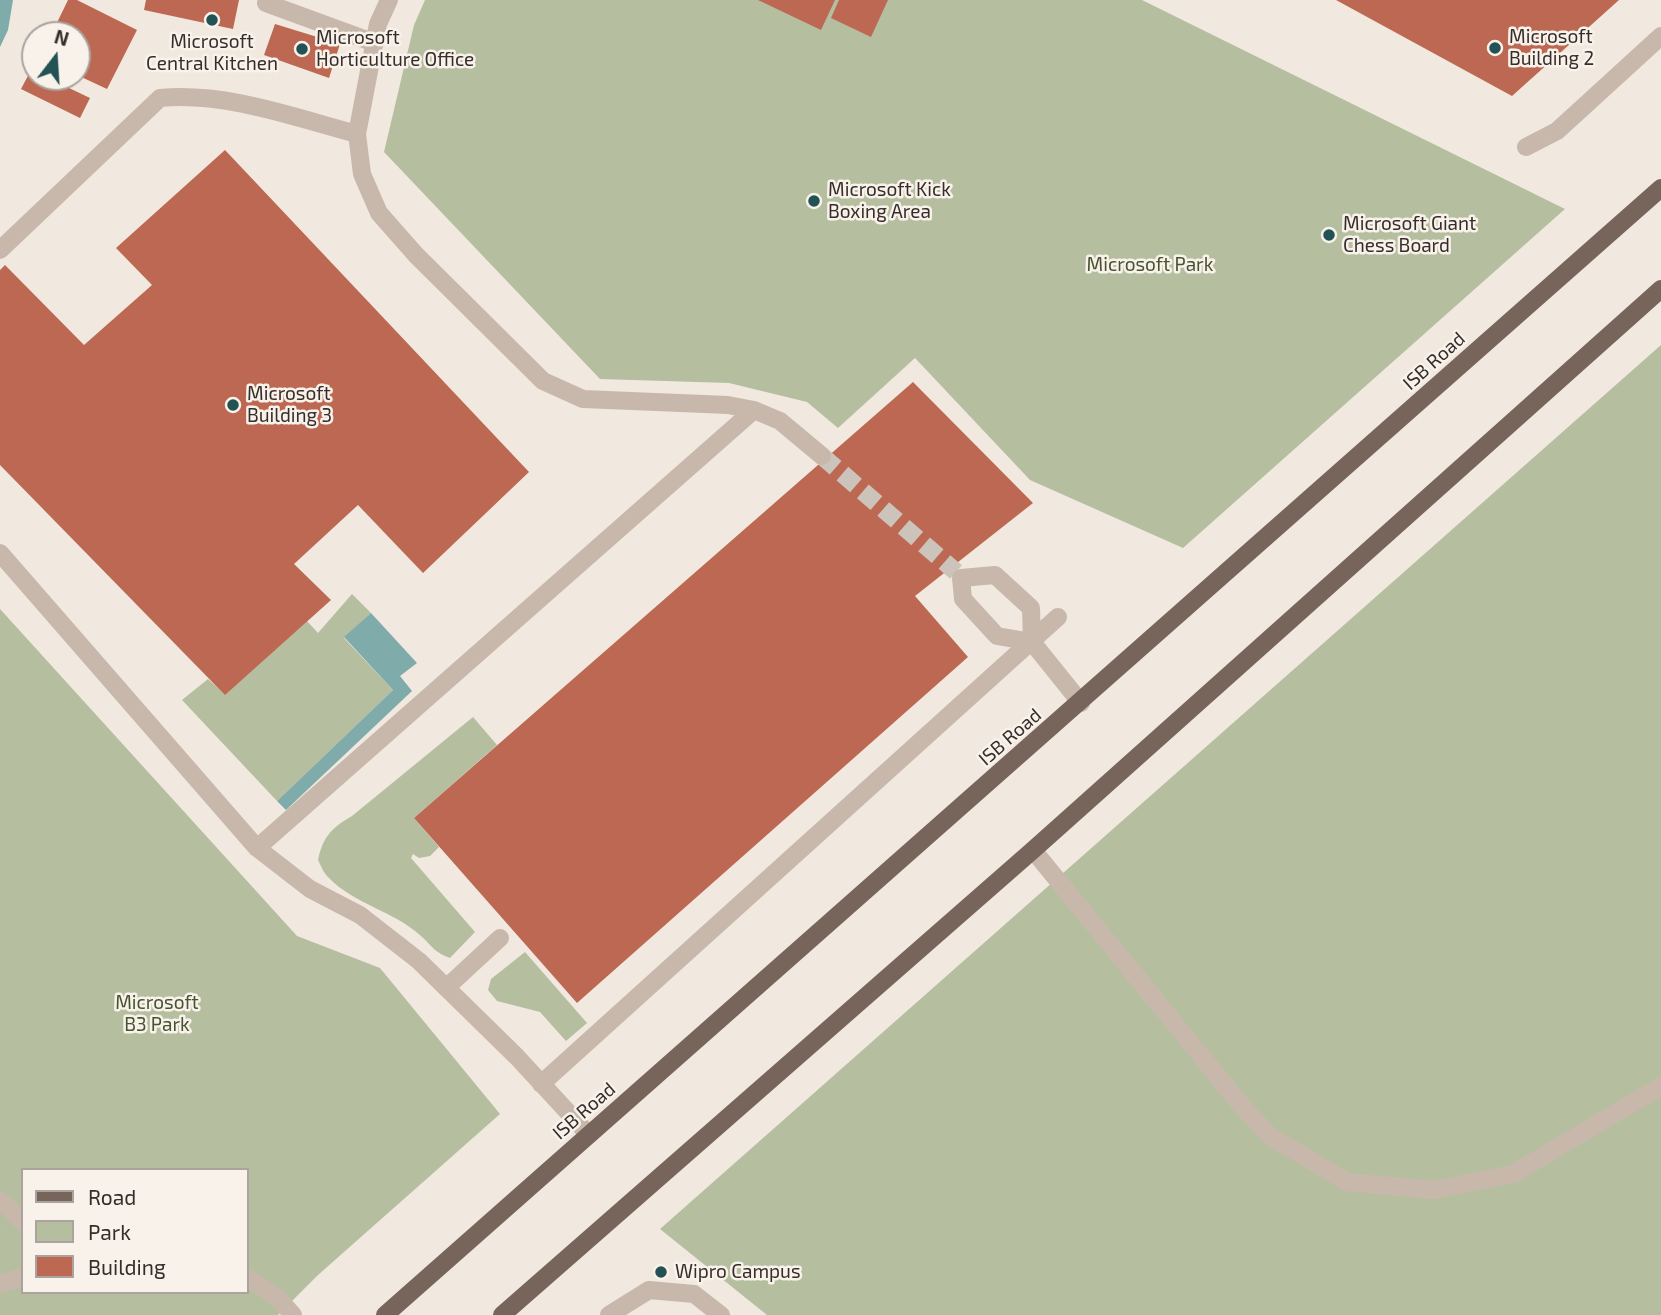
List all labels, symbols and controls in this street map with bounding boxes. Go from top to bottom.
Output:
marker: Microsoft Central Kitchen [204,12,220,28]
north arrow [21,21,91,91]
text: N [52,24,72,50]
place label: Microsoft Building 2 [1509,26,1594,70]
place label: Microsoft Horticulture Office [316,27,474,71]
place label: Microsoft Central Kitchen [146,31,278,75]
marker: Microsoft Building 2 [1487,40,1503,56]
marker: Microsoft Horticulture Office [294,41,310,57]
place label: Microsoft Kick Boxing Area [828,179,951,223]
marker: Microsoft Kick Boxing Area [806,193,822,209]
place label: Microsoft Giant Chess Board [1343,213,1476,257]
marker: Microsoft Giant Chess Board [1321,227,1337,243]
park label: Microsoft Park [1087,254,1213,276]
street label: ISB Road [1398,327,1470,395]
place label: Microsoft Building 3 [247,383,332,427]
marker: Microsoft Building 3 [225,397,241,413]
street label: ISB Road [974,704,1046,770]
park label: Microsoft B3 Park [115,992,199,1036]
street label: ISB Road [548,1078,620,1144]
legend [21,1168,248,1294]
text: Road [88,1184,136,1209]
text: Park [88,1219,131,1244]
text: Building [88,1254,166,1279]
place label: Wipro Campus [675,1261,801,1283]
marker: Wipro Campus [653,1264,669,1280]

